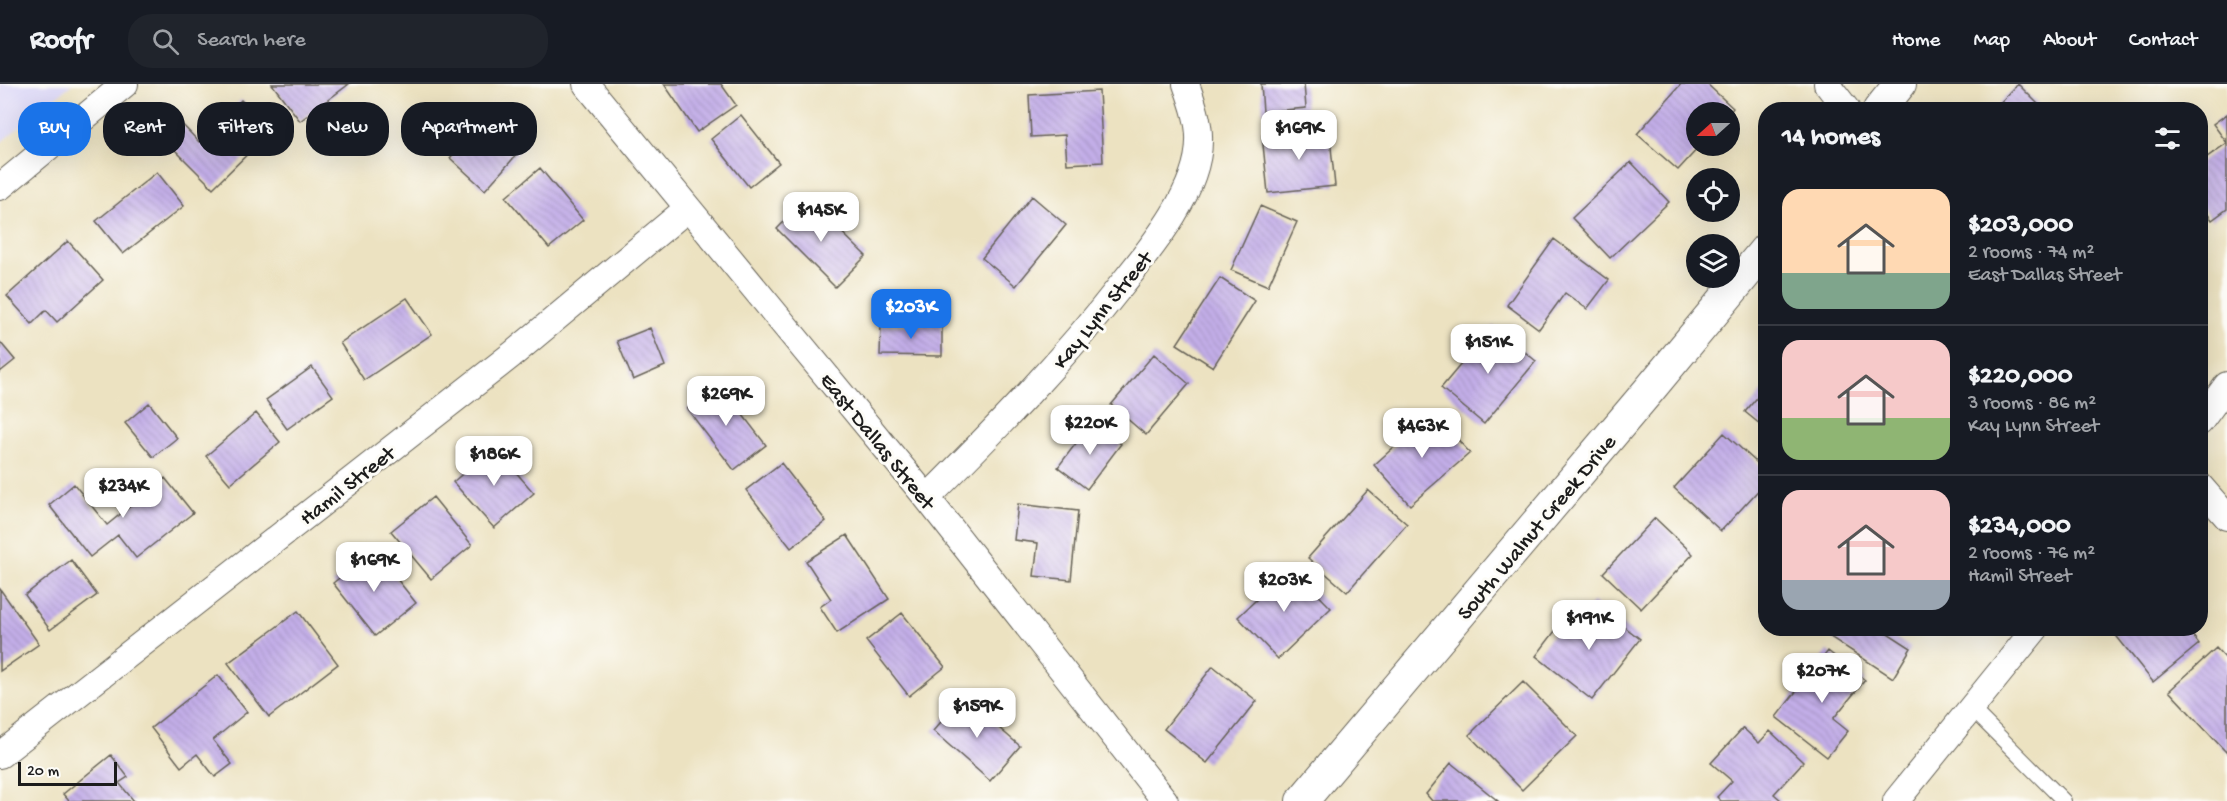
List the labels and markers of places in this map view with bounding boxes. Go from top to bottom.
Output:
pin: $169K [1257,110,1341,161]
pin: $145K [779,192,863,243]
pin: $203K [869,289,953,340]
pin: $151K [1446,324,1530,375]
pin: $269K [684,376,768,427]
pin: $220K [1048,405,1132,456]
pin: $463K [1380,408,1464,459]
pin: $186K [452,436,536,487]
pin: $234K [81,468,165,519]
pin: $169K [332,542,416,593]
pin: $203K [1242,562,1326,613]
pin: $191K [1547,600,1631,651]
pin: $207K [1780,653,1864,704]
pin: $159K [935,688,1019,739]

